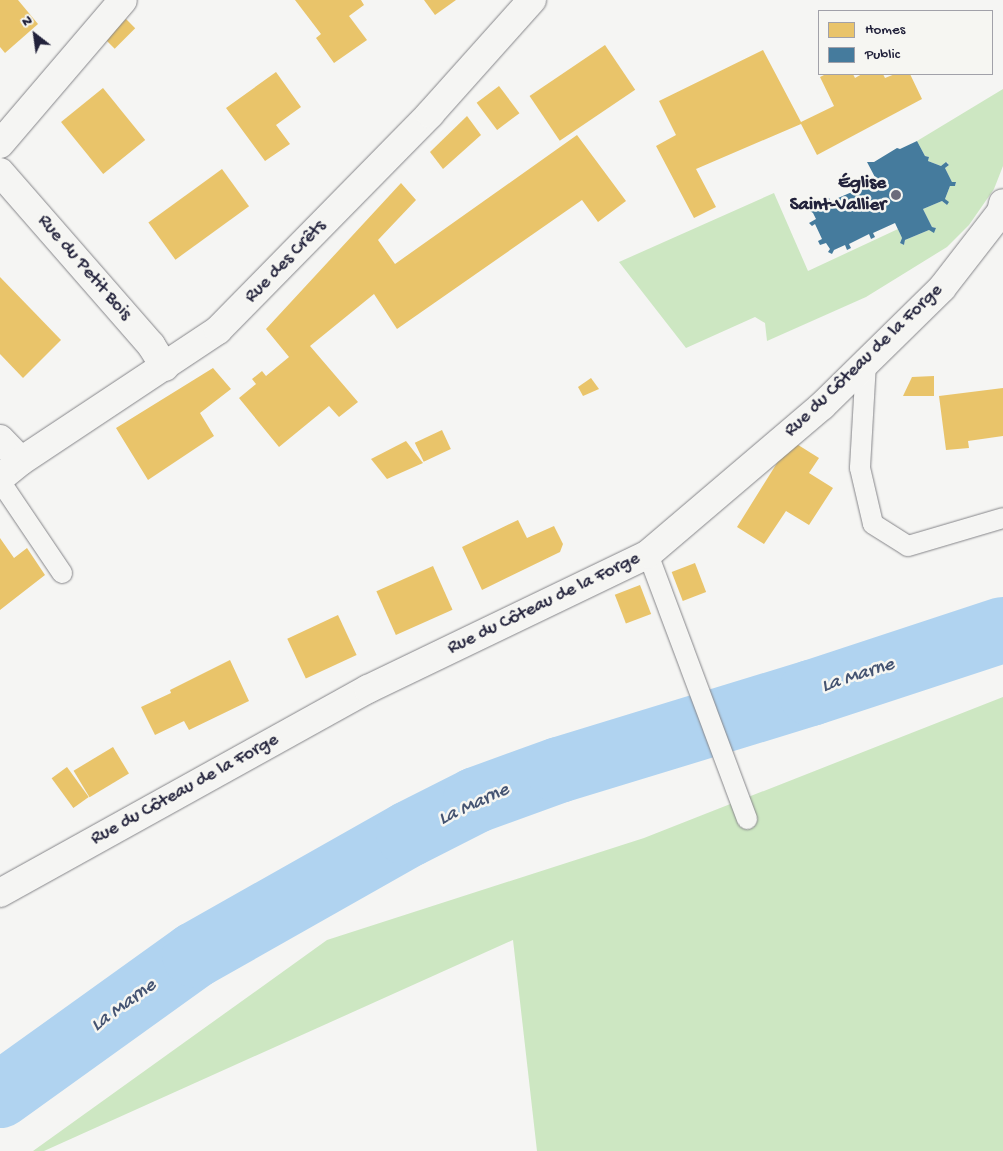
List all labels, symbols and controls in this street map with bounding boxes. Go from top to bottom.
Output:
north arrow [10,10,60,60]
legend [818,10,993,75]
text: N [19,12,35,31]
text: Homes [865,21,905,39]
text: Public [865,46,900,64]
place label: Église Saint-Vallier [790,173,886,217]
marker: Église Saint-Vallier [890,189,902,201]
street label: Rue du Petit Bois [32,210,136,326]
street label: Rue des Crêts [241,216,331,308]
street label: Rue du Côteau de la Forge [780,280,948,442]
street label: Rue du Côteau de la Forge [444,548,644,660]
water label: La Marne [819,653,897,699]
street label: Rue du Côteau de la Forge [87,729,283,851]
water label: La Marne [435,778,513,832]
water label: La Marne [87,974,161,1038]

